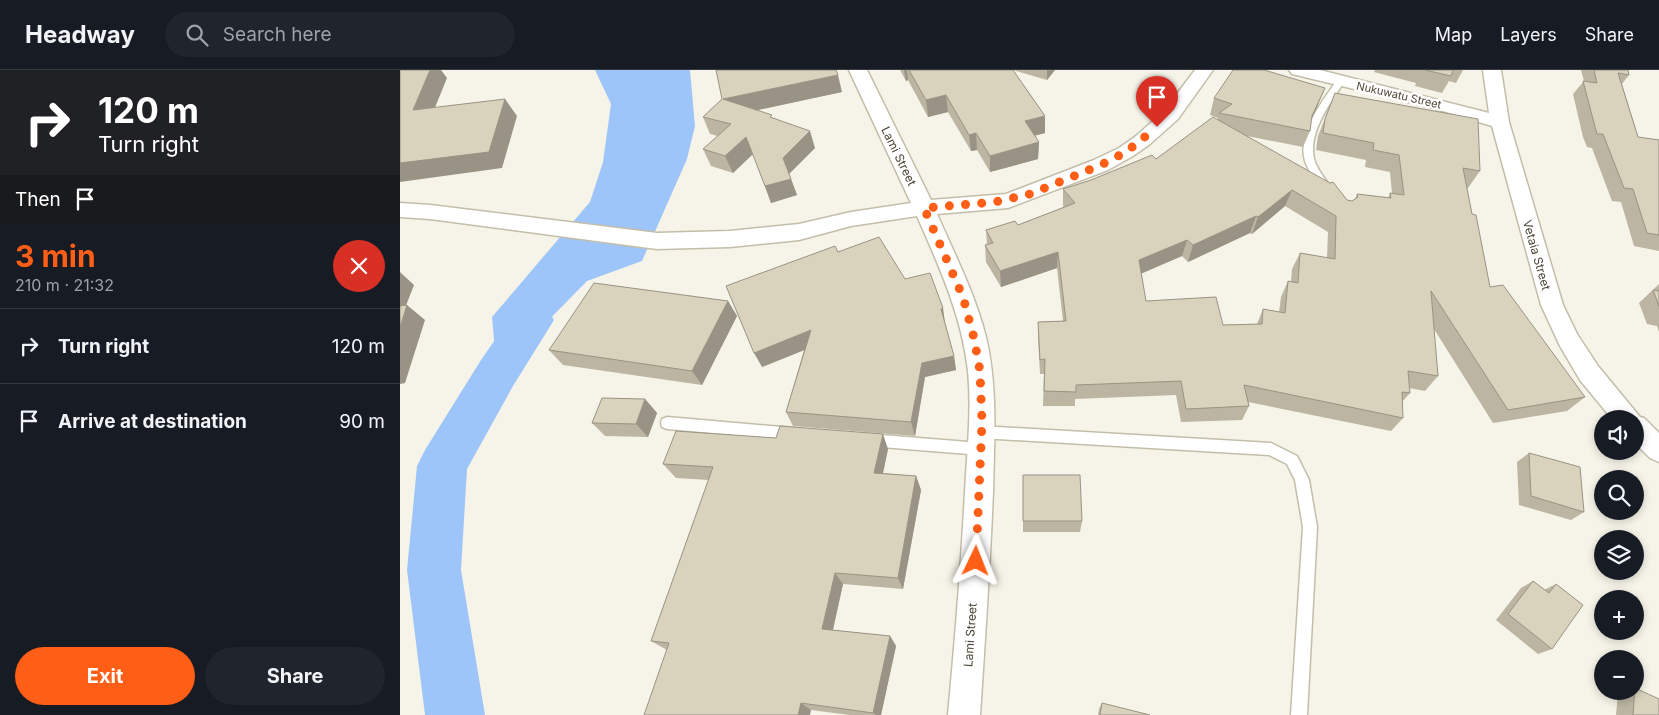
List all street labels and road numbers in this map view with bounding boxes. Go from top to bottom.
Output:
street label: Nukuwatu Street [1355,78,1443,112]
street label: Lami Street [878,124,920,188]
street label: Vetaia Street [1520,218,1554,292]
street label: Lami Street [960,602,980,668]

